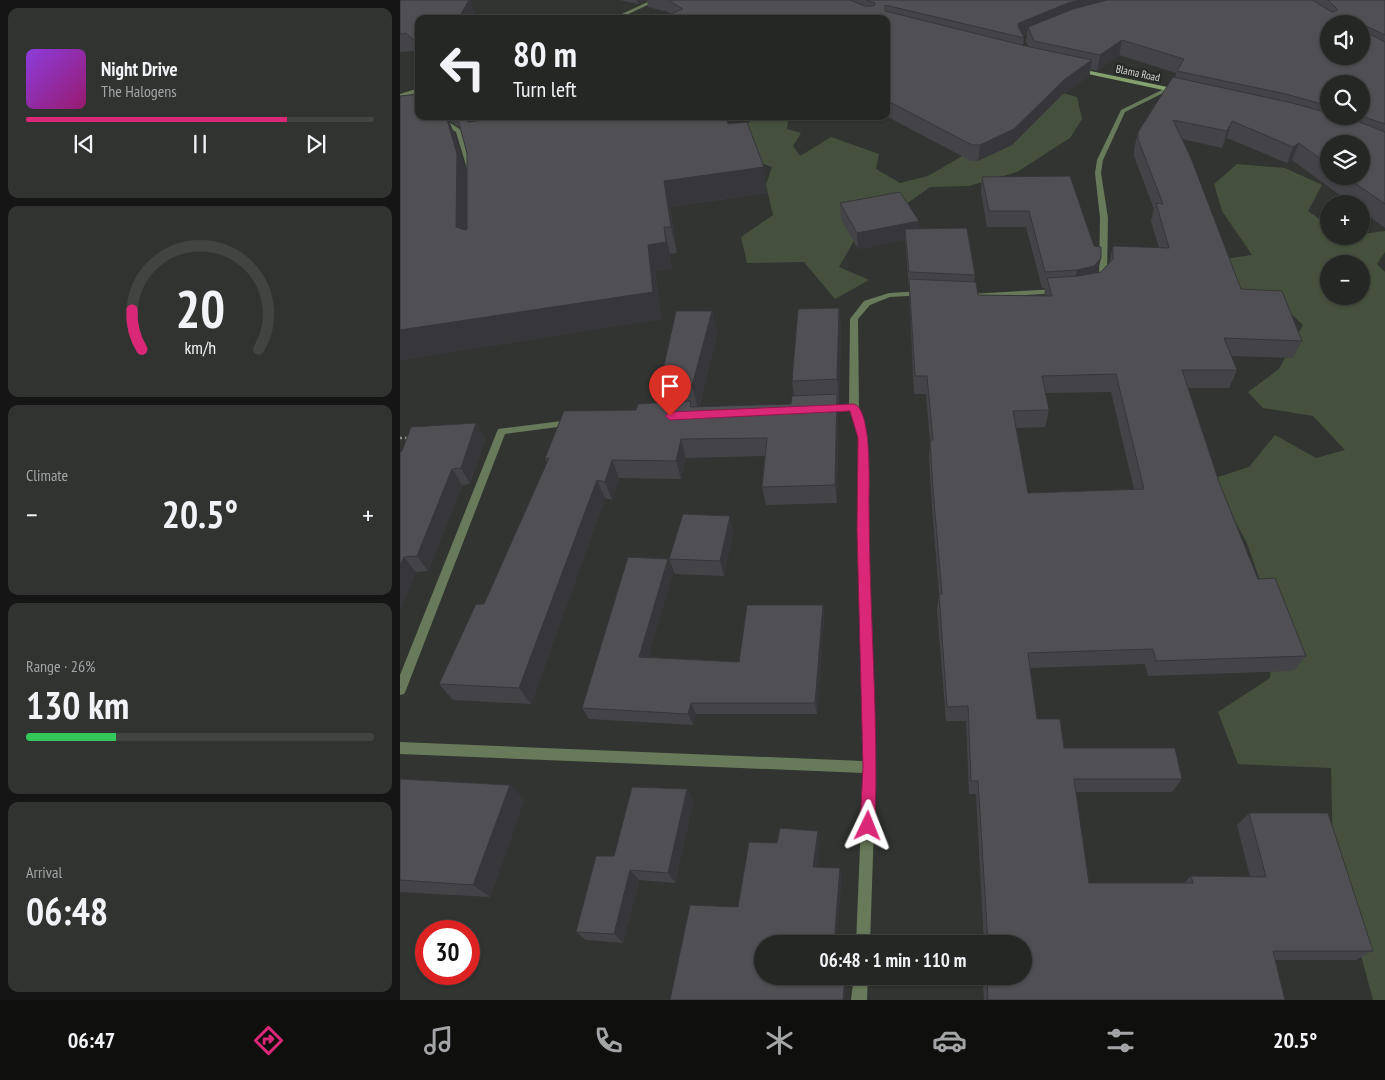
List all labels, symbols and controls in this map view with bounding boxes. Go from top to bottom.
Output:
map controls [1320,15,1370,305]
button: sound [1320,15,1370,65]
text: 80 m [513,31,577,77]
icon: left [430,35,495,100]
text: Night Drive [101,57,178,81]
street label: Blama Road [1115,61,1162,85]
text: Turn left [513,75,577,103]
button: search [1320,75,1370,125]
text: The Halogens [101,81,177,101]
icon: previous [70,130,98,158]
icon: pause [186,130,214,158]
icon: next [302,130,330,158]
button: layers [1320,135,1370,185]
button: + [1320,195,1370,245]
button: − [1320,255,1370,305]
text: 20 [175,275,225,342]
text: km/h [184,336,216,359]
pin [649,365,691,416]
icon: arrive [656,372,684,400]
text: Climate [26,465,68,485]
text: 20.5° [162,489,238,538]
text: − [26,496,38,533]
text: + [362,496,374,533]
text: Range · 26% [26,656,95,676]
text: 130 km [26,680,129,729]
position arrow [841,799,893,851]
text: Arrival [26,862,62,882]
text: 06:48 [26,886,108,935]
speed limit sign: 30 [415,920,480,985]
text: 06:48 · 1 min · 110 m [820,948,966,972]
icon: directions [251,1023,286,1058]
icon: music [421,1023,456,1058]
icon: phone [591,1023,626,1058]
icon: climate [762,1023,797,1058]
icon: car [932,1023,967,1058]
icon: filters [1103,1023,1138,1058]
text: 06:47 [68,1026,115,1054]
text: 20.5° [1273,1026,1317,1054]

